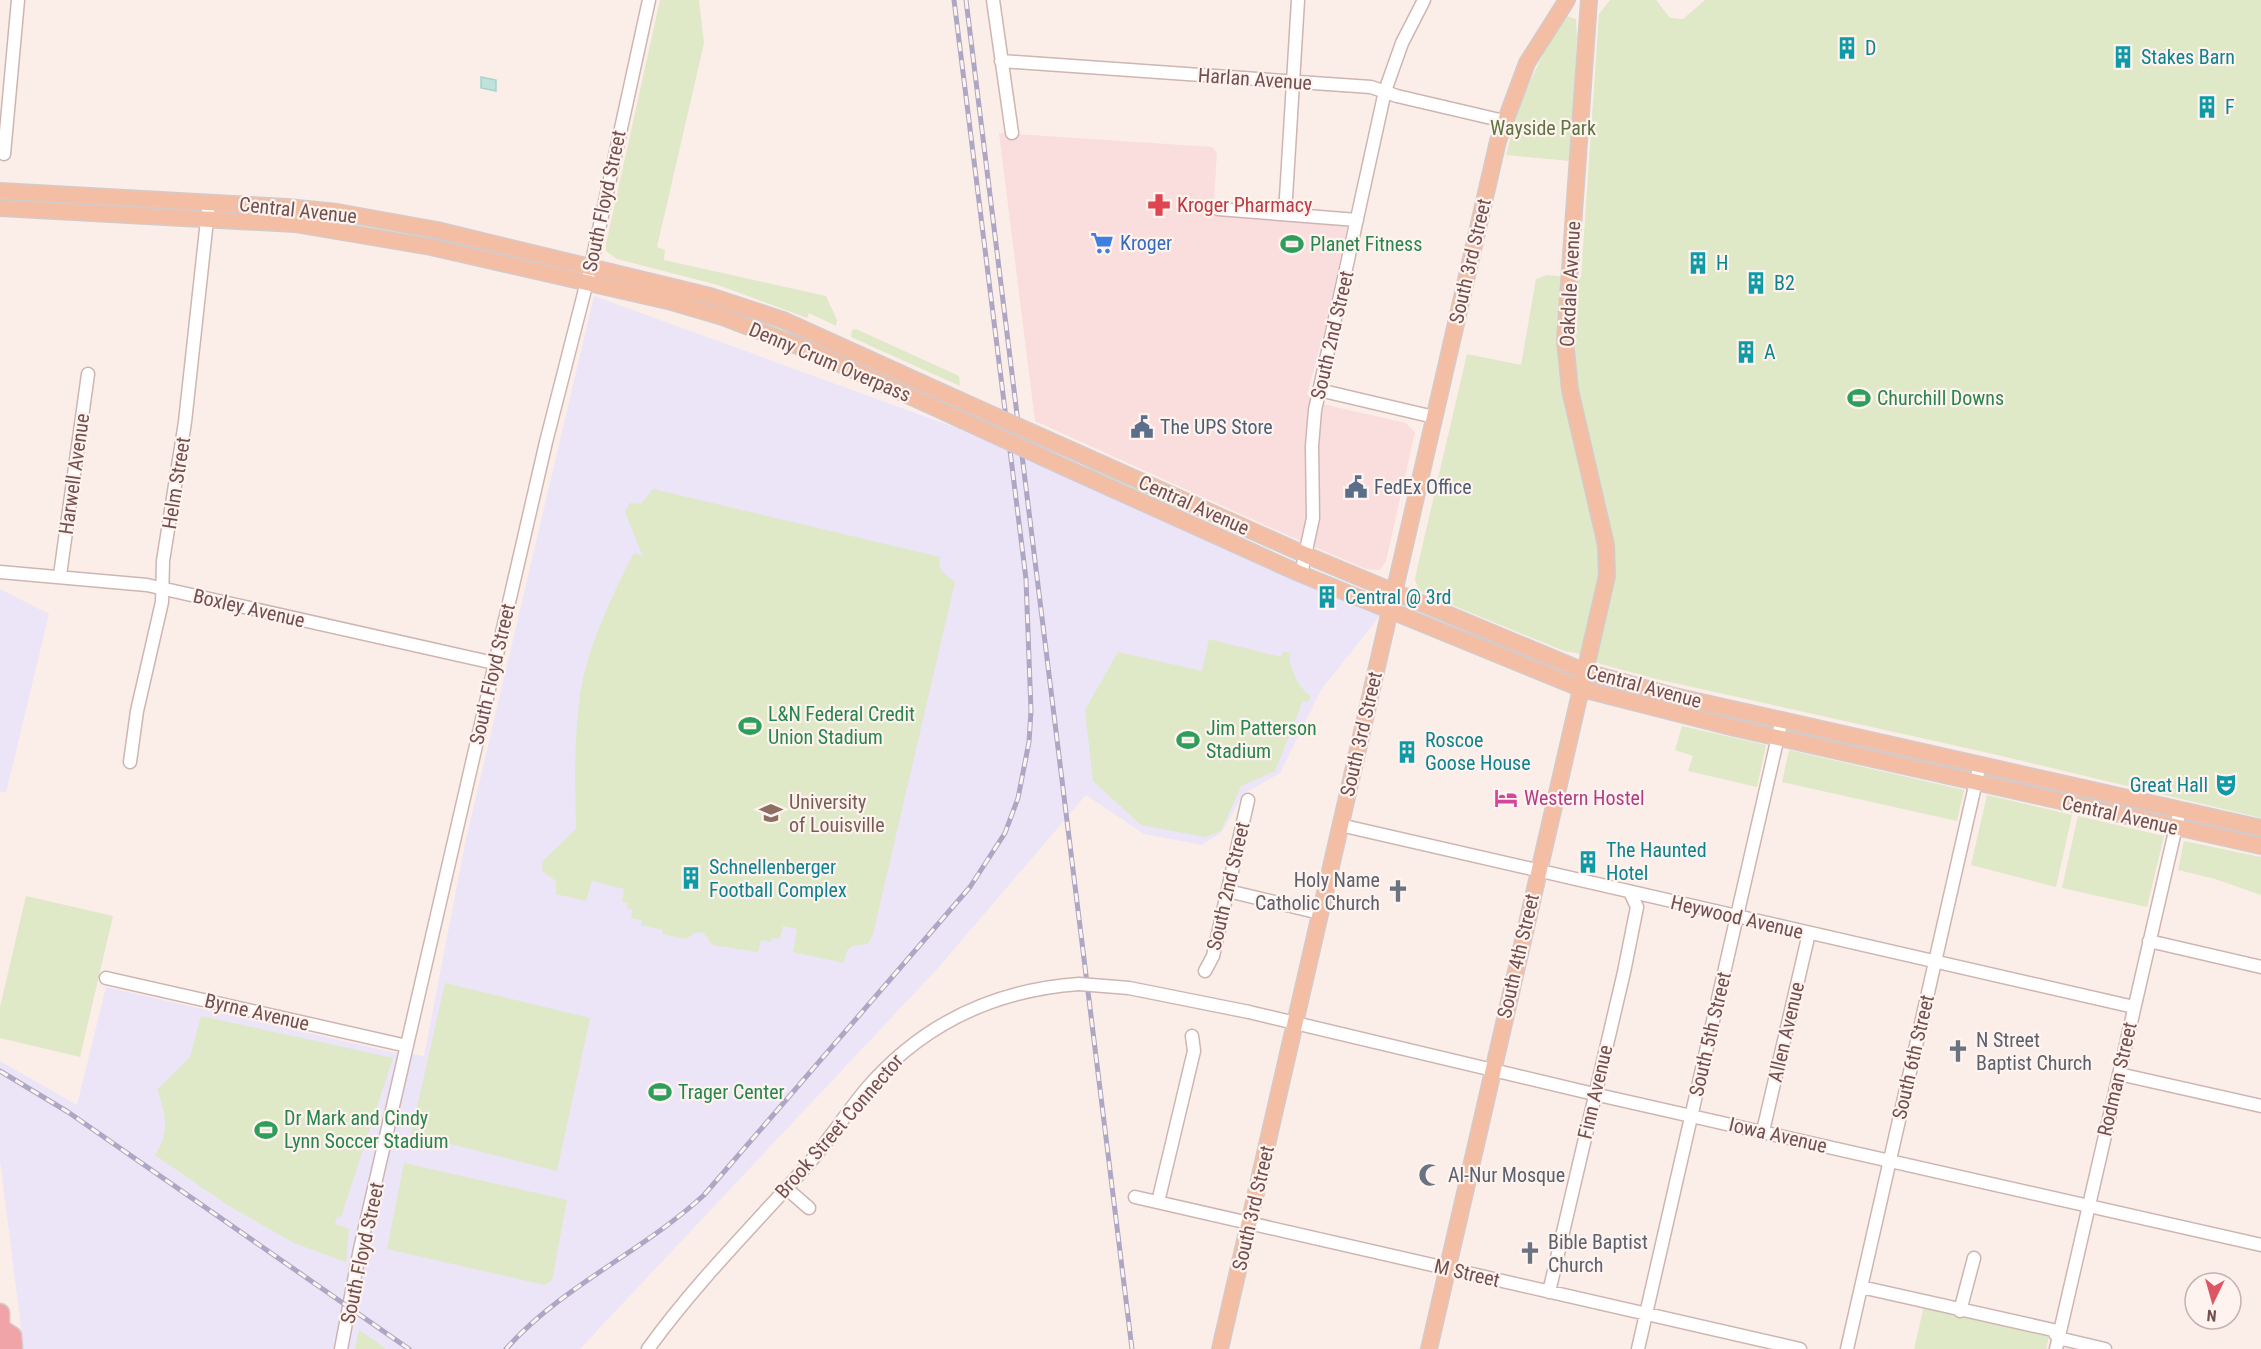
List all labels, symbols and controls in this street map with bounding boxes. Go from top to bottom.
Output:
building icon: D [1834,35,1860,61]
place label: D [1865,36,1876,60]
building icon: Stakes Barn [2110,44,2136,70]
place label: Stakes Barn [2141,45,2235,69]
street label: Harlan Avenue [1197,63,1313,95]
building icon: F [2194,94,2220,120]
place label: F [2225,95,2235,119]
park label: Wayside Park [1490,116,1596,140]
street label: South Floyd Street [577,128,631,274]
street label: Central Avenue [238,192,358,228]
pharmacy icon: Kroger Pharmacy [1146,192,1172,218]
place label: Kroger Pharmacy [1177,193,1312,217]
street label: South 3rd Street [1444,196,1496,326]
street label: Oakdale Avenue [1555,220,1585,348]
supermarket icon: Kroger [1089,230,1115,256]
place label: Kroger [1120,231,1172,255]
sports icon: Planet Fitness [1279,231,1305,257]
place label: Planet Fitness [1310,232,1422,256]
building icon: H [1685,250,1711,276]
place label: H [1716,251,1728,275]
street label: South 2nd Street [1306,268,1358,402]
building icon: B2 [1743,270,1769,296]
place label: B2 [1774,271,1795,295]
street label: Denny Crum Overpass [745,317,915,407]
building icon: A [1733,339,1759,365]
place label: A [1764,340,1776,364]
sports icon: Churchill Downs [1846,385,1872,411]
place label: Churchill Downs [1877,386,2004,410]
street label: Harwell Avenue [54,412,94,536]
public building icon: The UPS Store [1129,414,1155,440]
place label: The UPS Store [1160,415,1273,439]
street label: Helm Street [157,435,195,531]
street label: Central Avenue [1135,470,1253,540]
public building icon: FedEx Office [1343,474,1369,500]
place label: FedEx Office [1374,475,1472,499]
street label: Boxley Avenue [191,583,307,633]
building icon: Central @ 3rd [1314,584,1340,610]
place label: Central @ 3rd [1345,585,1451,609]
street label: South Floyd Street [464,601,520,747]
street label: Central Avenue [1584,659,1704,713]
street label: South 3rd Street [1335,669,1387,799]
place label: L&N Federal Credit Union Stadium [768,702,915,749]
sports icon: L&N Federal Credit Union Stadium [737,713,763,739]
place label: Jim Patterson Stadium [1206,716,1317,763]
sports icon: Jim Patterson Stadium [1175,727,1201,753]
place label: Roscoe Goose House [1425,728,1531,775]
building icon: Roscoe Goose House [1394,739,1420,765]
theatre icon: Great Hall [2213,772,2239,798]
place label: Great Hall [2130,773,2208,797]
hotel icon: Western Hostel [1493,785,1519,811]
place label: Western Hostel [1524,786,1645,810]
place label: University of Louisville [789,790,885,837]
street label: Central Avenue [2060,790,2180,840]
school or university icon: University of Louisville [758,800,784,826]
street label: South 2nd Street [1202,819,1254,953]
place label: The Haunted Hotel [1606,838,1707,885]
building icon: The Haunted Hotel [1575,849,1601,875]
place label: Schnellenberger Football Complex [709,855,847,902]
building icon: Schnellenberger Football Complex [678,865,704,891]
place label: Holy Name Catholic Church [1255,868,1380,915]
church icon: Holy Name Catholic Church [1385,878,1411,904]
street label: Heywood Avenue [1668,890,1806,944]
street label: South 4th Street [1492,891,1544,1021]
street label: South 5th Street [1684,969,1736,1099]
street label: Allen Avenue [1763,980,1809,1084]
street label: Byrne Avenue [202,988,312,1036]
street label: South 6th Street [1887,992,1939,1122]
street label: Rodman Street [2092,1020,2142,1138]
place label: N Street Baptist Church [1976,1028,2092,1075]
church icon: N Street Baptist Church [1945,1038,1971,1064]
street label: Finn Avenue [1573,1043,1617,1141]
street label: Brook Street Connector [770,1049,908,1203]
sports icon: Trager Center [647,1079,673,1105]
place label: Trager Center [678,1080,785,1104]
place label: Dr Mark and Cindy Lynn Soccer Stadium [284,1106,449,1153]
street label: Iowa Avenue [1727,1112,1829,1158]
sports icon: Dr Mark and Cindy Lynn Soccer Stadium [253,1117,279,1143]
street label: South 3rd Street [1227,1143,1279,1273]
mosque icon: Al-Nur Mosque [1417,1162,1443,1188]
place label: Al-Nur Mosque [1448,1163,1565,1187]
street label: South Floyd Street [335,1180,389,1326]
place label: Bible Baptist Church [1548,1230,1648,1277]
church icon: Bible Baptist Church [1517,1240,1543,1266]
street label: M Street [1432,1254,1502,1292]
north arrow [2183,1271,2243,1331]
text: N [2206,1306,2217,1325]

